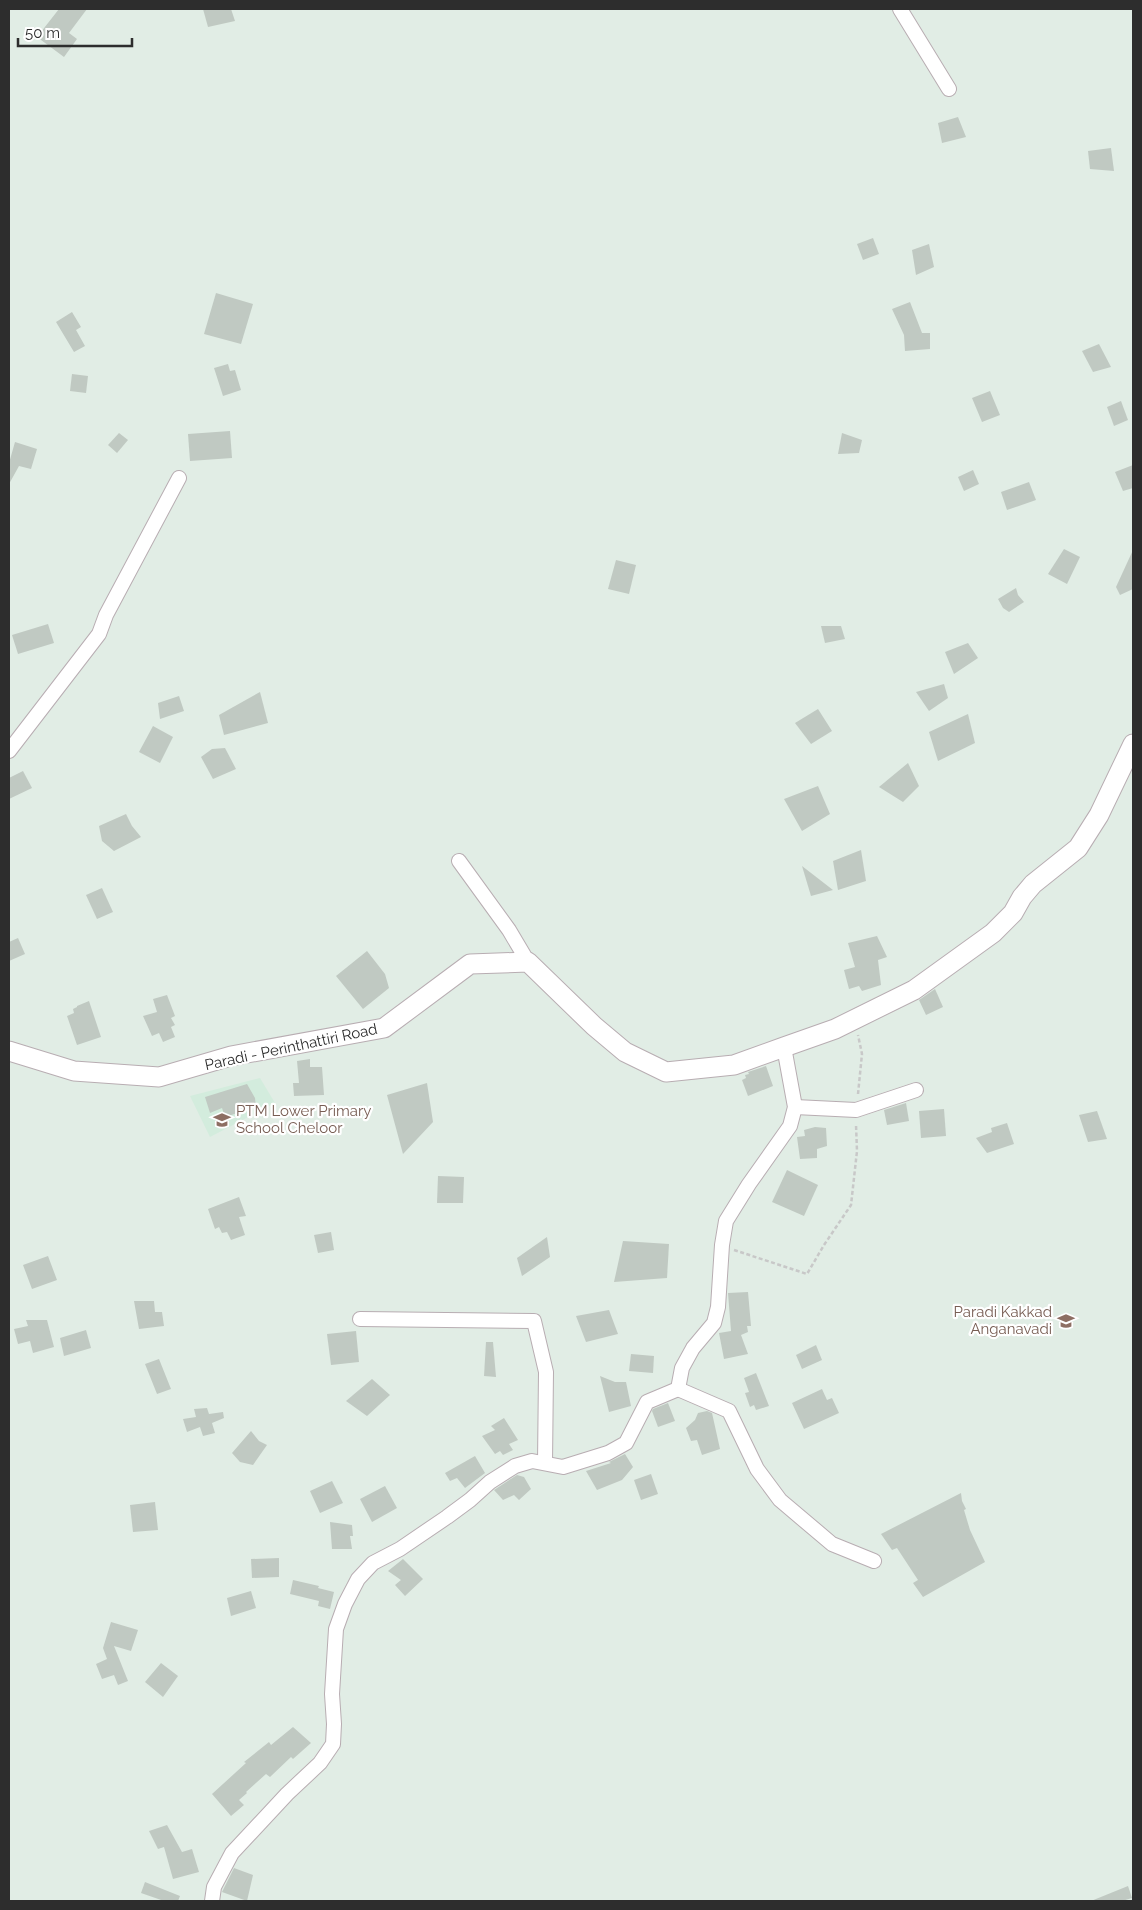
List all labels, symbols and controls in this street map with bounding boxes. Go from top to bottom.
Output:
scale bar [18,15,131,47]
text: 50 m [25,24,60,42]
street label: Paradi - Perinthattiri Road [203,1020,379,1074]
place label: PTM Lower Primary School Cheloor [236,1102,371,1137]
school or university icon: PTM Lower Primary School Cheloor [212,1110,232,1130]
place label: Paradi Kakkad Anganavadi [954,1303,1052,1338]
school or university icon: Paradi Kakkad Anganavadi [1056,1311,1076,1331]

